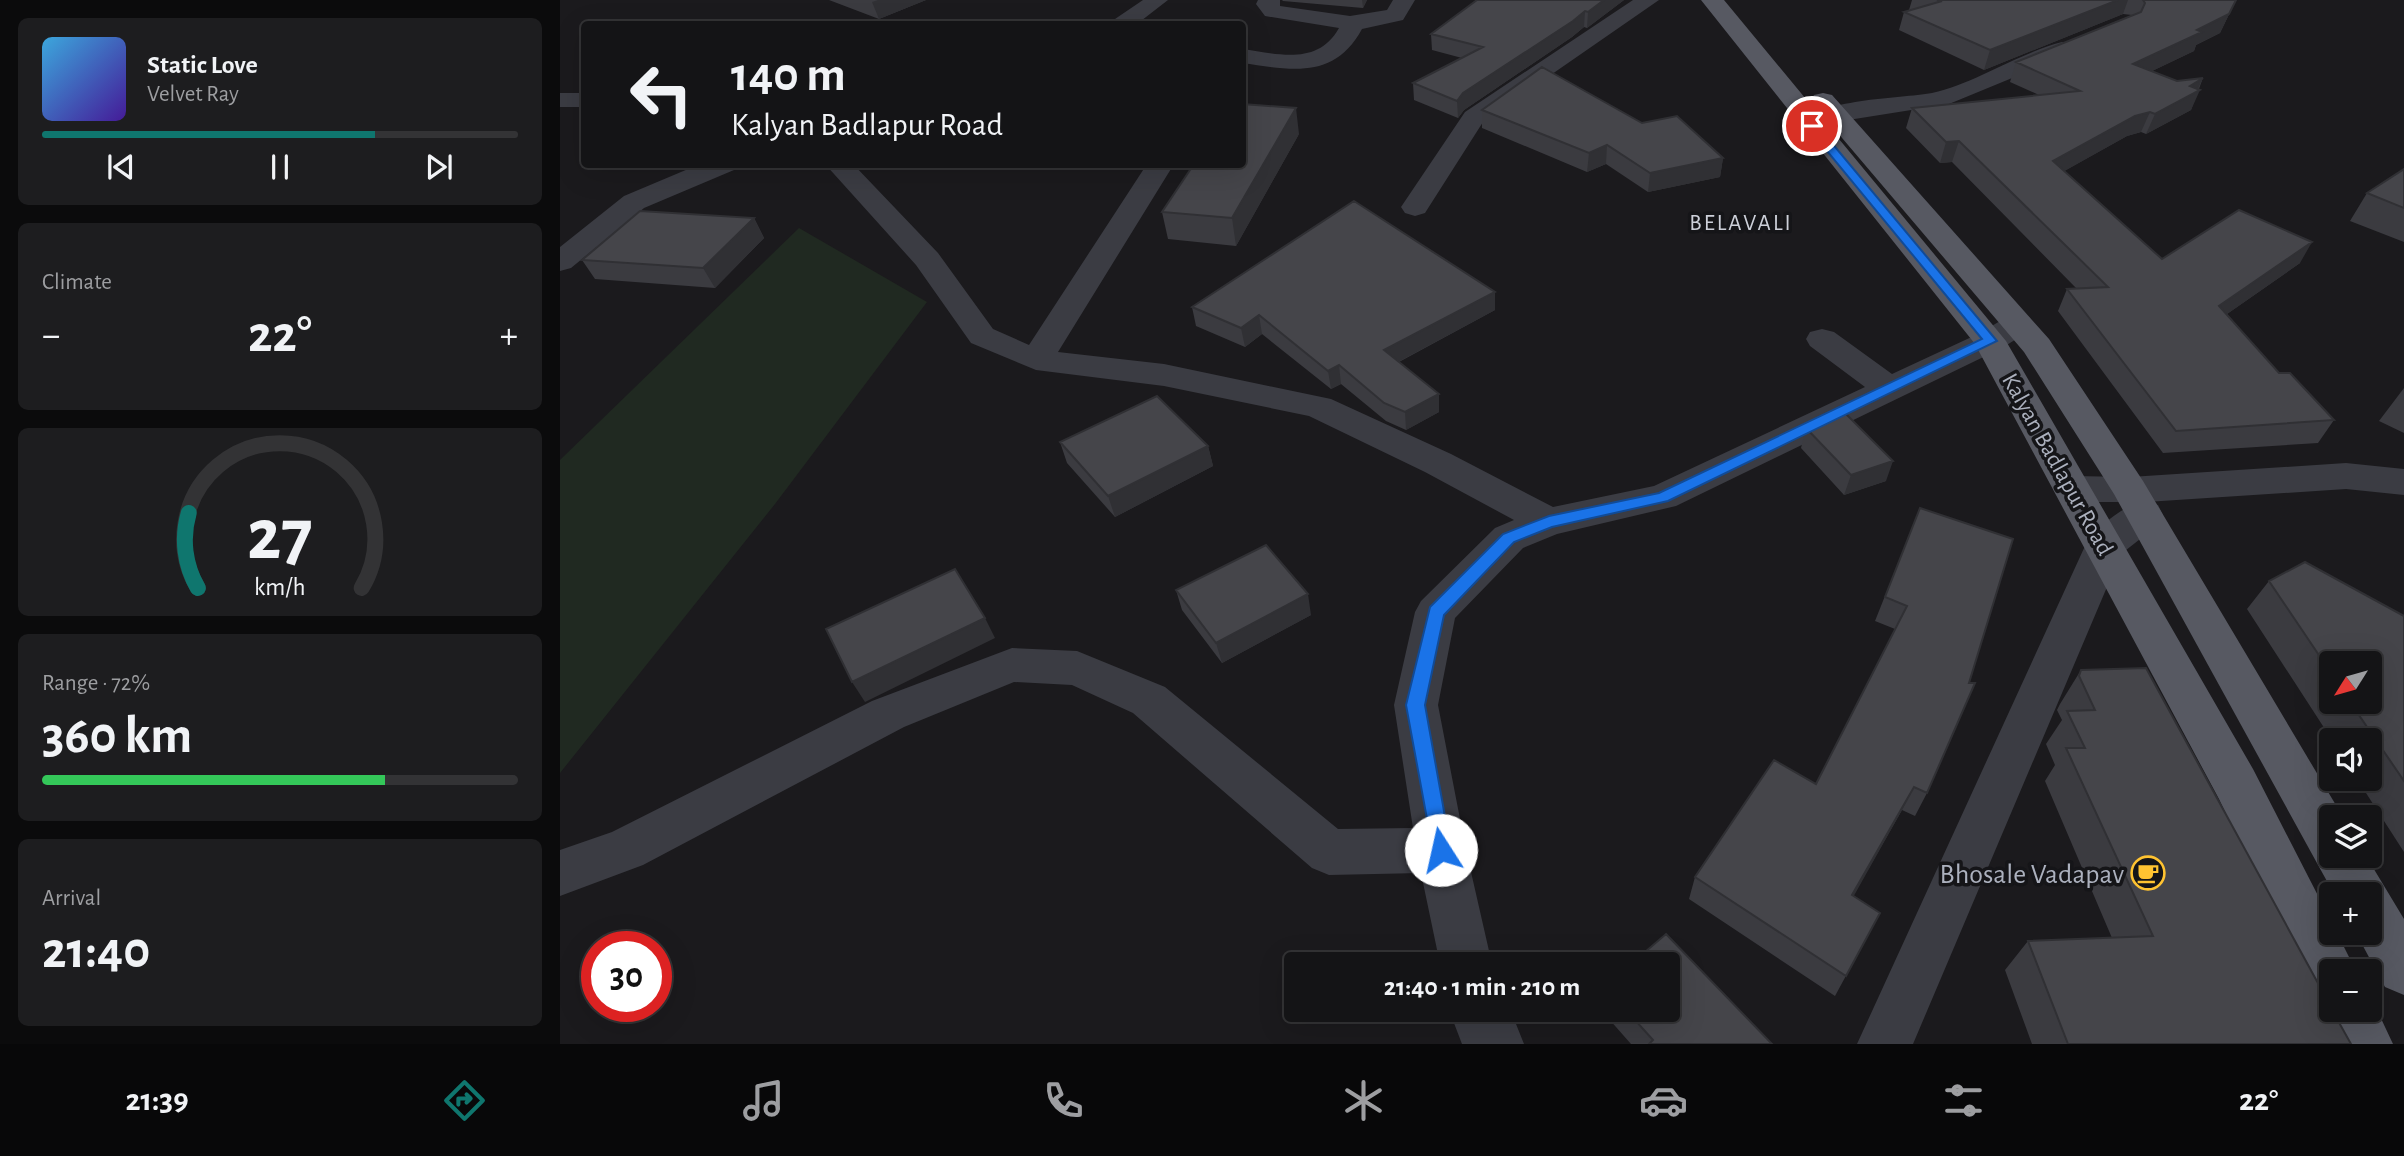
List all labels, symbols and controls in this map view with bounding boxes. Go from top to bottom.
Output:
icon: left [616,49,707,140]
text: 140 m [731,51,846,100]
text: Static Love [147,52,258,78]
text: Velvet Ray [147,83,239,106]
pin [1782,96,1842,156]
icon: arrive [1793,107,1831,145]
text: Kalyan Badlapur Road [731,109,1003,141]
icon: previous [102,148,140,186]
icon: pause [261,148,299,186]
icon: next [420,148,458,186]
district label: BELAVALI [1689,212,1793,235]
text: Climate [42,271,112,294]
text: 22° [248,309,312,361]
text: − [42,317,60,355]
text: + [500,317,518,355]
street label: Kalyan Badlapur Road [1997,369,2117,560]
text: 27 [247,500,313,573]
text: km/h [254,575,306,600]
north arrow [2319,651,2382,714]
map controls [2319,651,2382,1022]
text: Range · 72% [42,672,150,695]
text: 360 km [42,710,192,762]
button: sound [2319,728,2382,791]
button: layers [2319,805,2382,868]
position arrow [1404,813,1478,887]
cafe icon: Bhosale Vadapav [2129,854,2167,892]
place label: Bhosale Vadapav [1940,861,2124,889]
button: + [2319,882,2382,945]
text: Arrival [42,887,101,910]
text: 21:40 [42,925,150,977]
speed limit sign: 30 [581,931,672,1022]
button: − [2319,959,2382,1022]
text: 21:40 · 1 min · 210 m [1384,974,1580,1000]
icon: directions [440,1076,489,1125]
icon: music [739,1076,788,1125]
icon: phone [1039,1076,1088,1125]
icon: climate [1339,1076,1388,1125]
icon: car [1639,1076,1688,1125]
icon: filters [1939,1076,1988,1125]
text: 21:39 [125,1084,189,1116]
text: 22° [2239,1084,2279,1116]

